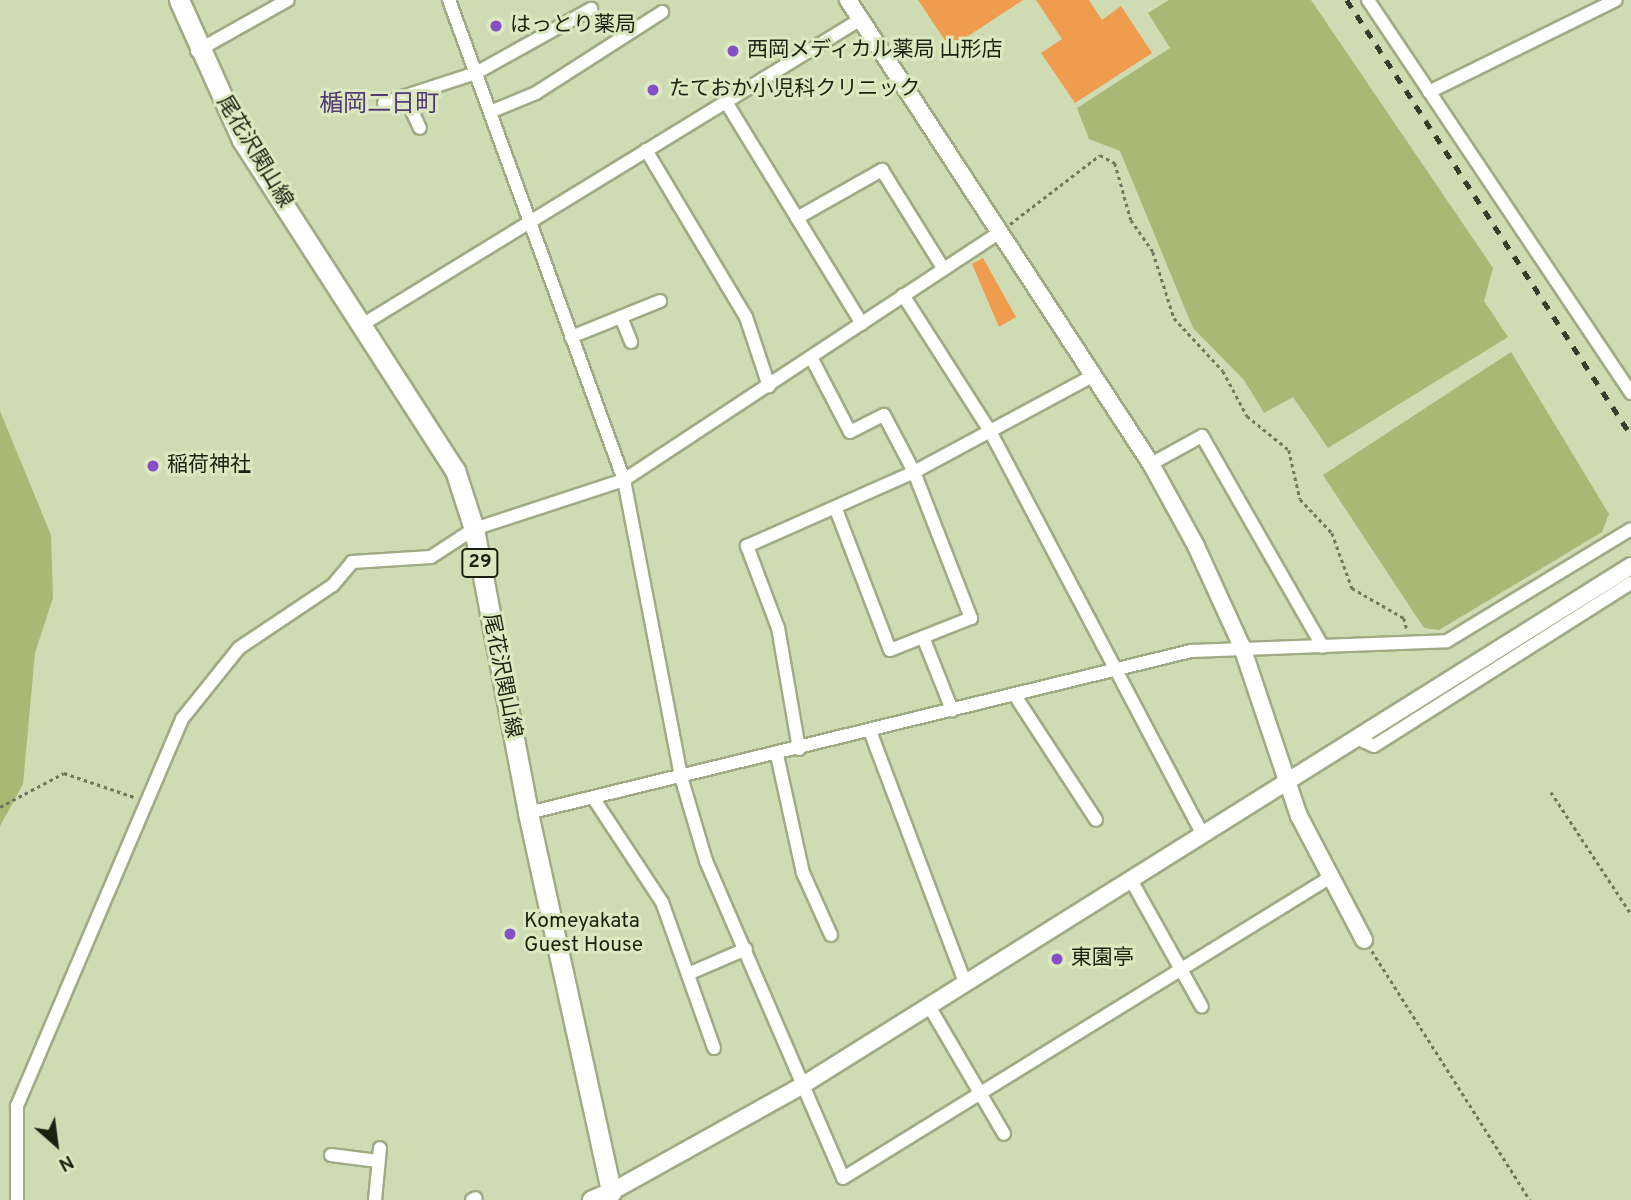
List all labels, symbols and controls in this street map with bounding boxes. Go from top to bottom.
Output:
place label: はっとり薬局 [510,13,636,39]
marker: はっとり薬局 [488,18,504,34]
place label: 西岡メディカル薬局 山形店 [747,38,1004,64]
marker: 西岡メディカル薬局 山形店 [725,43,741,59]
place label: たておか小児科クリニック [669,77,921,103]
marker: たておか小児科クリニック [643,80,663,100]
street label: 尾花沢関山線 [211,92,297,212]
district label: 楯岡二日町 [319,92,439,120]
place label: 稲荷神社 [167,453,251,479]
marker: 稲荷神社 [145,458,161,474]
road number: 29 [461,548,499,578]
street label: 尾花沢関山線 [477,612,525,740]
place label: Komeyakata Guest House [524,909,643,959]
marker: Komeyakata Guest House [502,926,518,942]
place label: 東園亭 [1071,946,1134,972]
marker: 東園亭 [1049,951,1065,967]
north arrow [21,1109,91,1179]
text: N [54,1149,78,1176]

